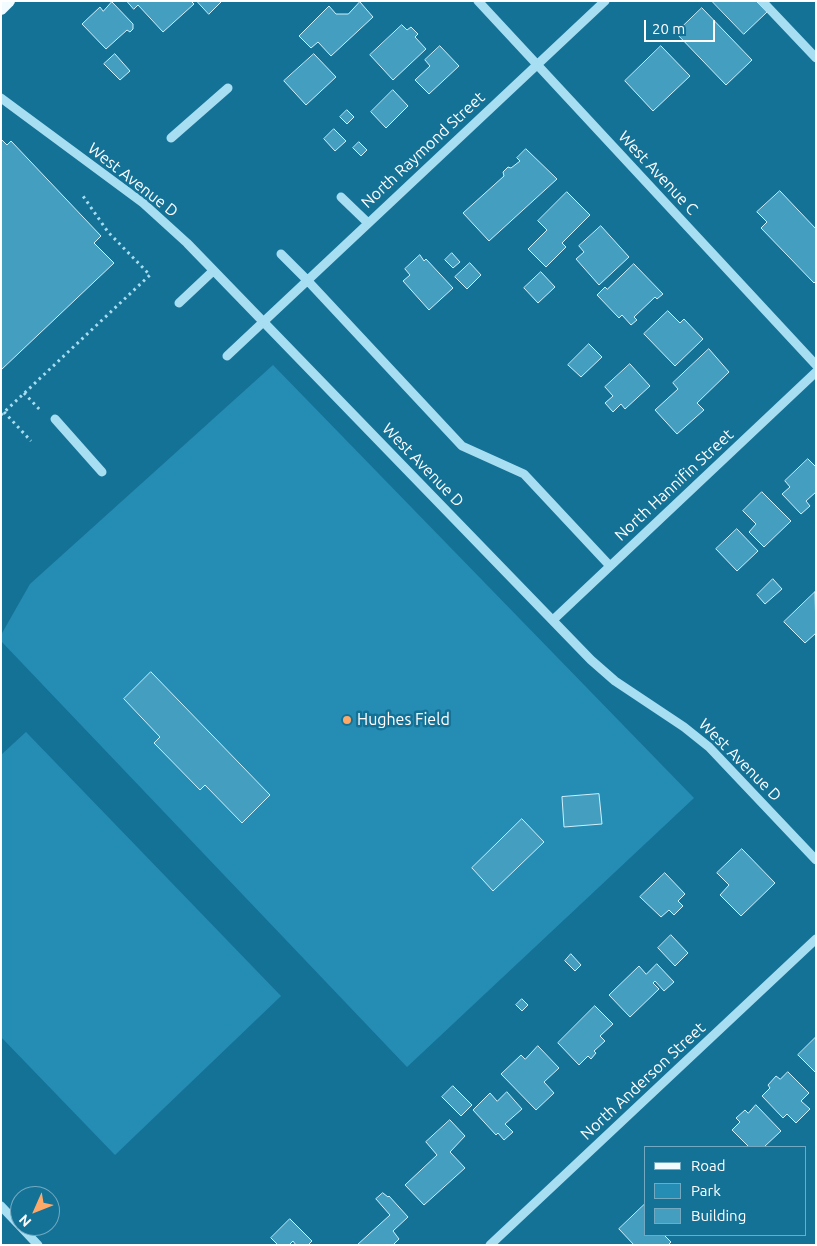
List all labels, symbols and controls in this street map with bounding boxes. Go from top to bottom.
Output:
scale bar [647,10,718,42]
text: 20 m [652,20,685,37]
street label: North Raymond Street [357,88,489,212]
street label: West Avenue C [614,127,702,219]
street label: West Avenue D [84,139,182,221]
street label: West Avenue D [378,419,468,511]
street label: North Hannifin Street [611,425,737,545]
place label: Hughes Field [357,710,450,730]
marker: Hughes Field [341,714,353,726]
street label: West Avenue D [695,715,785,805]
street label: North Anderson Street [577,1018,709,1144]
legend [644,1146,807,1236]
text: Road [691,1157,726,1174]
text: Park [691,1182,721,1199]
north arrow [10,1186,60,1236]
text: Building [691,1207,746,1224]
text: N [16,1211,34,1230]

